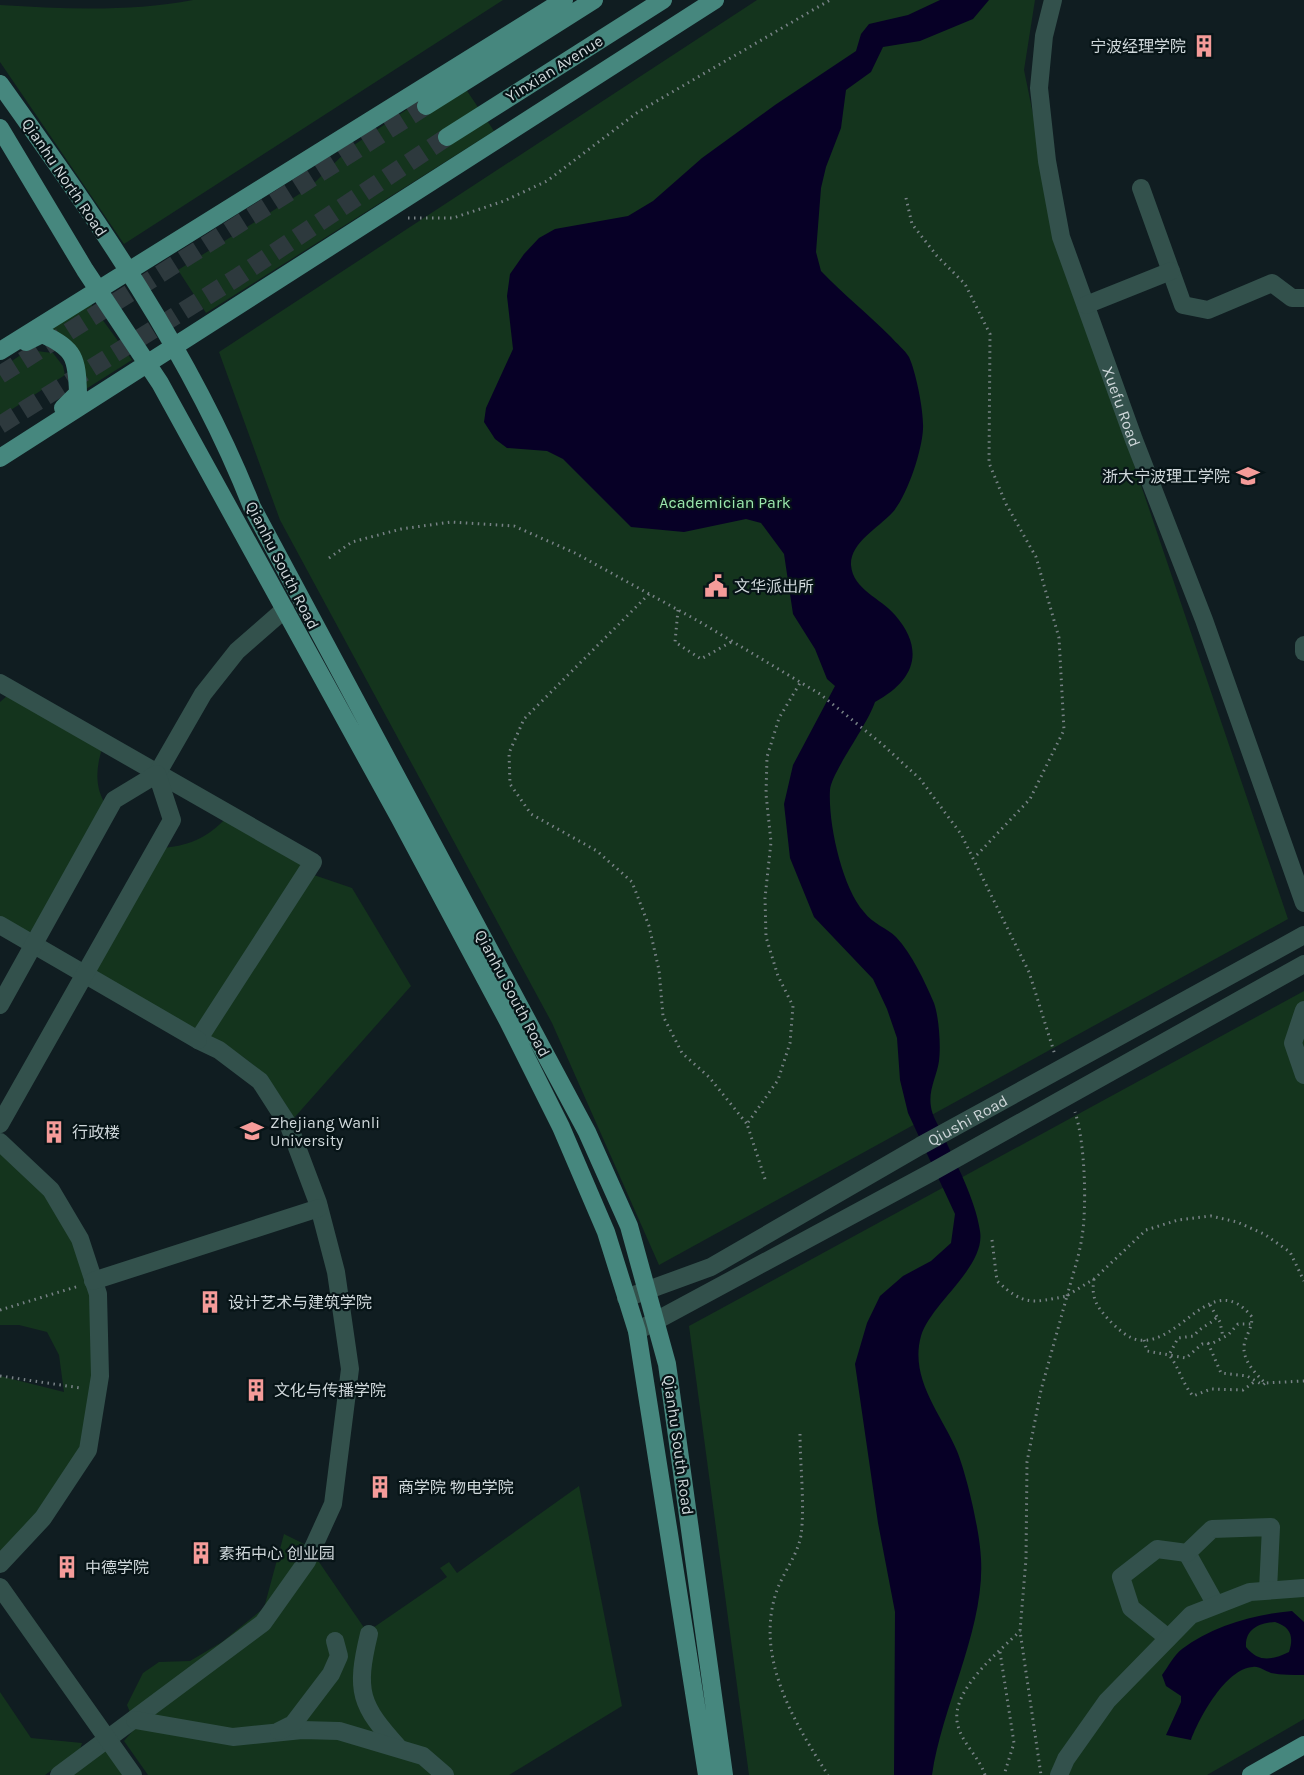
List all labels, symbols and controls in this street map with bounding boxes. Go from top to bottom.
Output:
street label: Yinxian Avenue [502,31,606,106]
building icon: 宁波经理学院 [1191,33,1217,59]
place label: 宁波经理学院 [1090,37,1186,56]
street label: Qianhu North Road [18,115,111,240]
street label: Xuefu Road [1098,364,1145,449]
school or university icon: 浙大宁波理工学院 [1235,463,1261,489]
place label: 浙大宁波理工学院 [1102,467,1230,486]
park label: Academician Park [659,493,791,512]
street label: Qianhu South Road [242,498,323,632]
public building icon: 文华派出所 [703,573,729,599]
place label: 文华派出所 [734,577,814,596]
street label: Qianhu South Road [471,926,554,1060]
street label: Qiushi Road [924,1091,1011,1150]
place label: Zhejiang Wanli University [270,1113,380,1150]
school or university icon: Zhejiang Wanli University [239,1118,265,1144]
building icon: 行政楼 [41,1119,67,1145]
place label: 行政楼 [72,1123,120,1142]
building icon: 设计艺术与建筑学院 [197,1289,223,1315]
place label: 设计艺术与建筑学院 [228,1293,372,1312]
street label: Qianhu South Road [659,1374,698,1516]
building icon: 文化与传播学院 [243,1377,269,1403]
place label: 文化与传播学院 [274,1381,386,1400]
building icon: 商学院 物电学院 [367,1474,393,1500]
place label: 商学院 物电学院 [398,1478,514,1497]
building icon: 素拓中心 创业园 [188,1540,214,1566]
place label: 素拓中心 创业园 [219,1544,335,1563]
building icon: 中德学院 [54,1554,80,1580]
place label: 中德学院 [85,1558,149,1577]

